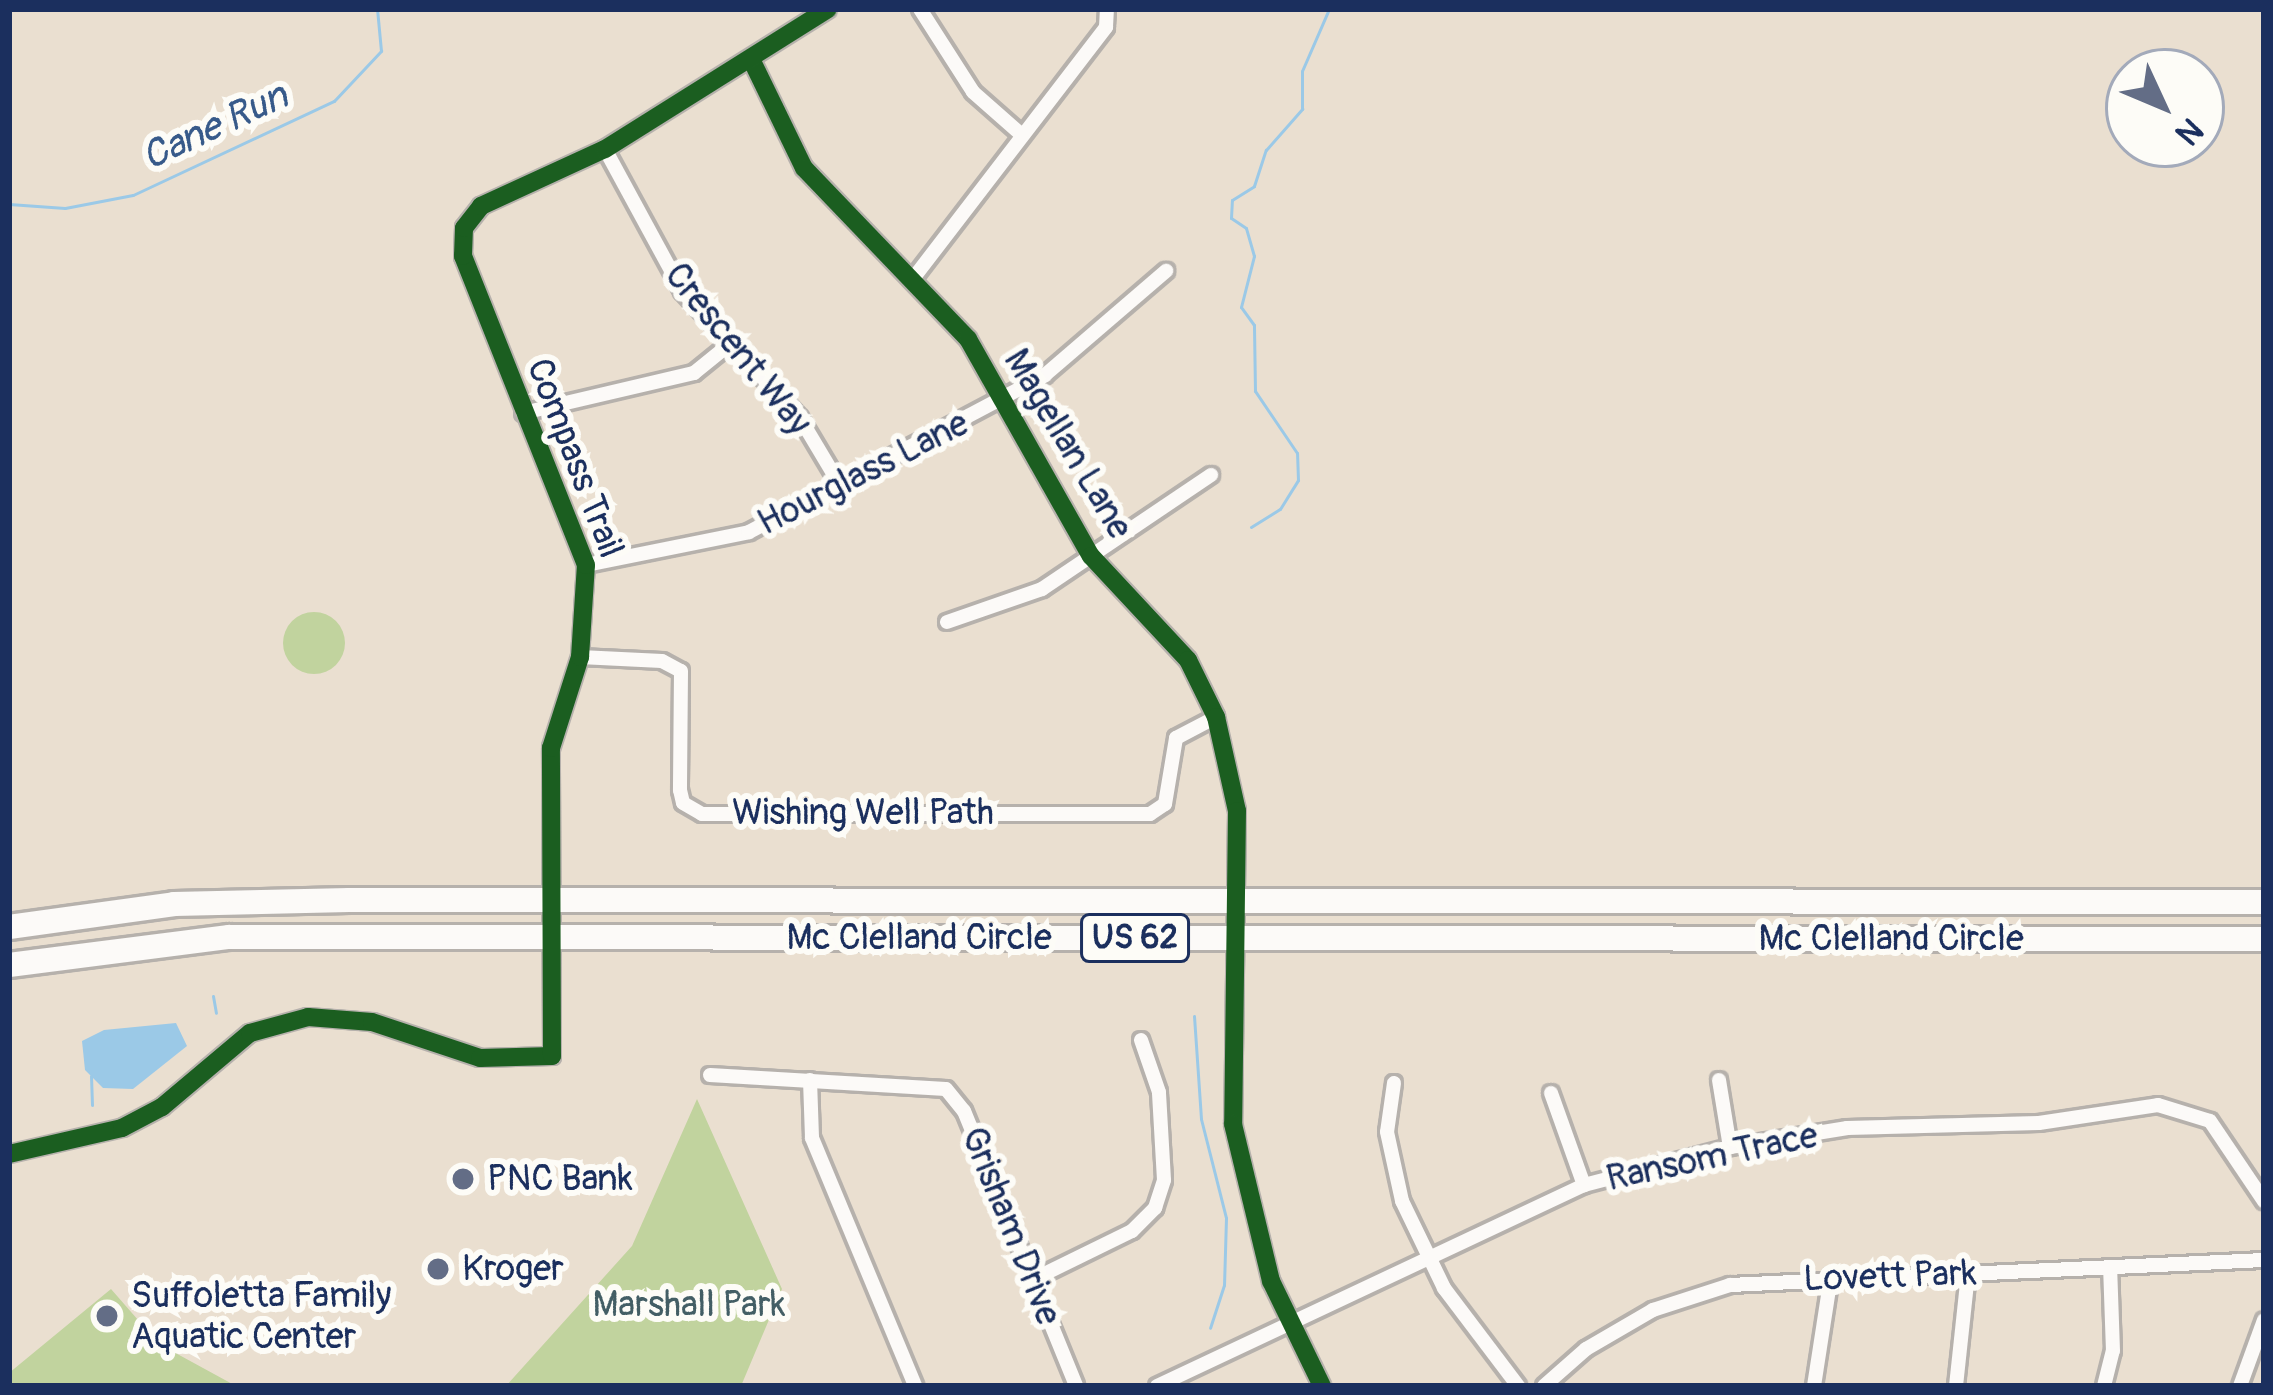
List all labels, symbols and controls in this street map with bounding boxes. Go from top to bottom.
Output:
north arrow [2105,48,2225,168]
water label: Cane Run [135,73,295,181]
text: N [2167,109,2212,154]
street label: Crescent Way [656,254,820,444]
street label: Magellan Lane [994,341,1142,547]
street label: Compass Trail [517,352,633,564]
street label: Hourglass Lane [750,401,976,545]
street label: Wishing Well Path [732,791,994,835]
road number: US 62 [1078,911,1192,965]
street label: Mc Clelland Circle [786,916,1052,960]
street label: Mc Clelland Circle [1758,917,2024,961]
street label: Ransom Trace [1602,1114,1822,1200]
street label: Grisham Drive [952,1121,1070,1331]
place label: PNC Bank [487,1157,633,1201]
marker: PNC Bank [450,1166,476,1192]
place label: Kroger [462,1247,564,1291]
street label: Lovett Park [1803,1251,1977,1301]
marker: Kroger [425,1256,451,1282]
place label: Suffoletta Family Aquatic Center [131,1273,391,1358]
park label: Marshall Park [592,1283,786,1327]
marker: Suffoletta Family Aquatic Center [94,1303,120,1329]

